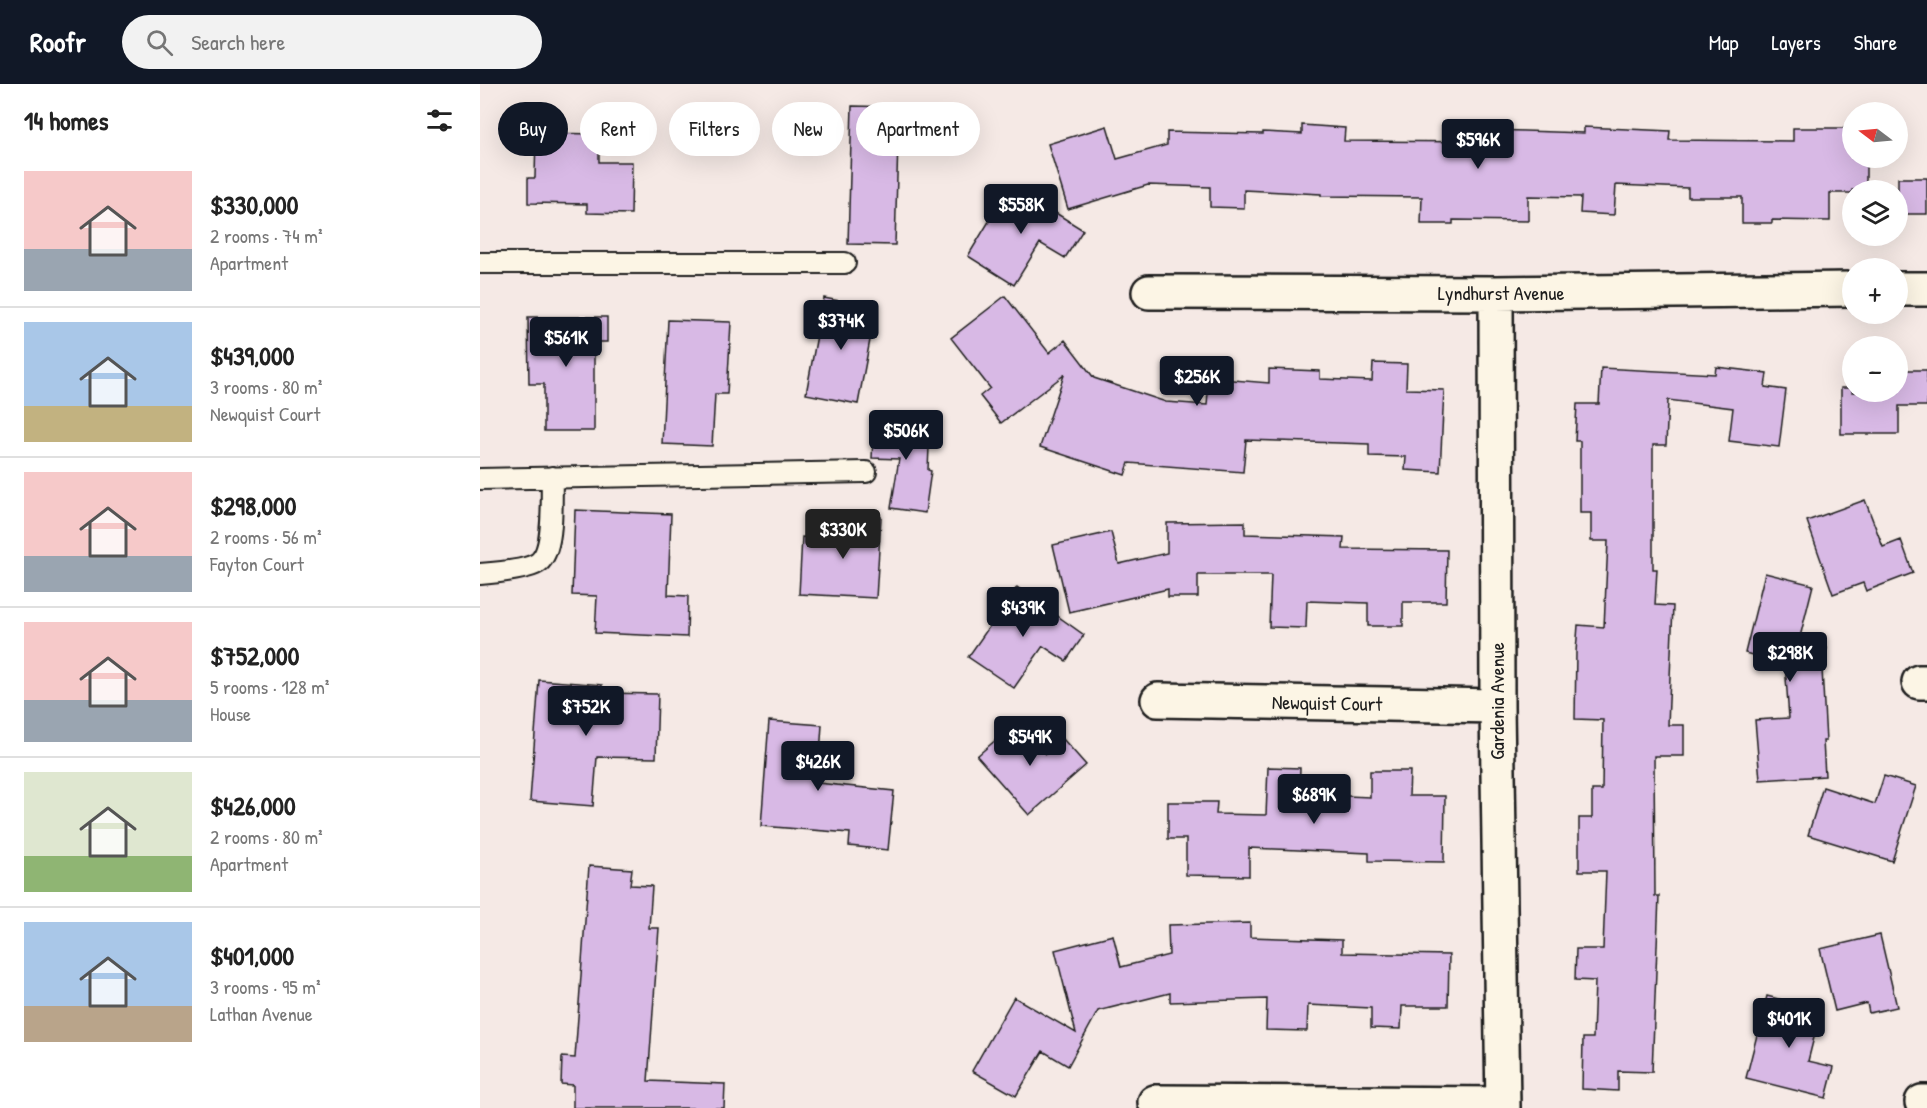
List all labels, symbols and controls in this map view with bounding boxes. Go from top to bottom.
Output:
search box [122,15,542,69]
text: Roofr [30,23,86,61]
icon: search [143,26,176,59]
text: Search here [191,27,285,57]
text: Map [1709,28,1738,57]
text: Layers [1771,28,1821,57]
text: Share [1854,28,1897,57]
chip: Buy [498,102,568,156]
chip: Rent [580,102,657,156]
chip: Filters [669,102,760,156]
chip: New [772,102,844,156]
chip: Apartment [856,102,980,156]
north arrow [1842,102,1908,168]
map controls [1842,102,1908,402]
text: 14 homes [24,103,109,138]
icon: filters [423,104,456,137]
pin: $596K [1436,119,1520,170]
text: $596K [1456,125,1500,152]
button: layers [1842,180,1908,246]
pin: $558K [979,184,1063,235]
text: $330,000 [210,187,298,222]
text: $558K [998,190,1044,217]
icon: home [72,195,144,267]
text: 2 rooms · 74 m² [210,222,322,249]
text: Apartment [210,249,288,276]
button: + [1842,258,1908,324]
street label: Lyndhurst Avenue [1438,279,1564,306]
pin: $374K [799,300,883,351]
text: $374K [818,306,864,333]
pin: $561K [524,317,608,368]
text: $561K [544,323,588,350]
button: − [1842,336,1908,402]
text: $439,000 [210,338,294,373]
icon: home [72,346,144,418]
pin: $256K [1155,356,1239,407]
text: $256K [1174,362,1220,389]
text: 3 rooms · 80 m² [210,373,322,400]
text: Newquist Court [210,400,320,427]
pin: $506K [864,410,948,461]
text: $506K [883,416,929,443]
text: $298,000 [210,488,296,523]
icon: home [72,496,144,568]
pin: $330K [801,509,885,560]
text: $330K [819,515,867,542]
text: 2 rooms · 56 m² [210,523,322,550]
text: Fayton Court [210,550,304,577]
pin: $439K [981,587,1065,638]
text: $439K [1001,593,1045,620]
pin: $298K [1748,632,1832,683]
text: $752,000 [210,638,299,673]
text: $298K [1767,638,1813,665]
street label: Gardenia Avenue [1483,642,1510,760]
icon: home [72,646,144,718]
text: 5 rooms · 128 m² [210,673,329,700]
pin: $752K [544,686,628,737]
street label: Newquist Court [1272,688,1384,717]
text: $752K [562,692,610,719]
text: House [210,700,251,727]
pin: $549K [988,716,1072,767]
text: $549K [1008,722,1052,749]
pin: $426K [776,741,860,792]
text: $426K [795,747,841,774]
pin: $689K [1272,774,1356,825]
text: $689K [1292,780,1336,807]
text: $426,000 [210,788,296,823]
icon: home [72,796,144,868]
text: 2 rooms · 80 m² [210,823,323,850]
text: Apartment [210,850,288,877]
text: $401,000 [210,938,294,973]
icon: home [72,946,144,1018]
text: 3 rooms · 95 m² [210,973,320,1000]
pin: $401K [1747,998,1831,1049]
text: Lathan Avenue [210,1000,313,1027]
text: $401K [1767,1004,1811,1031]

